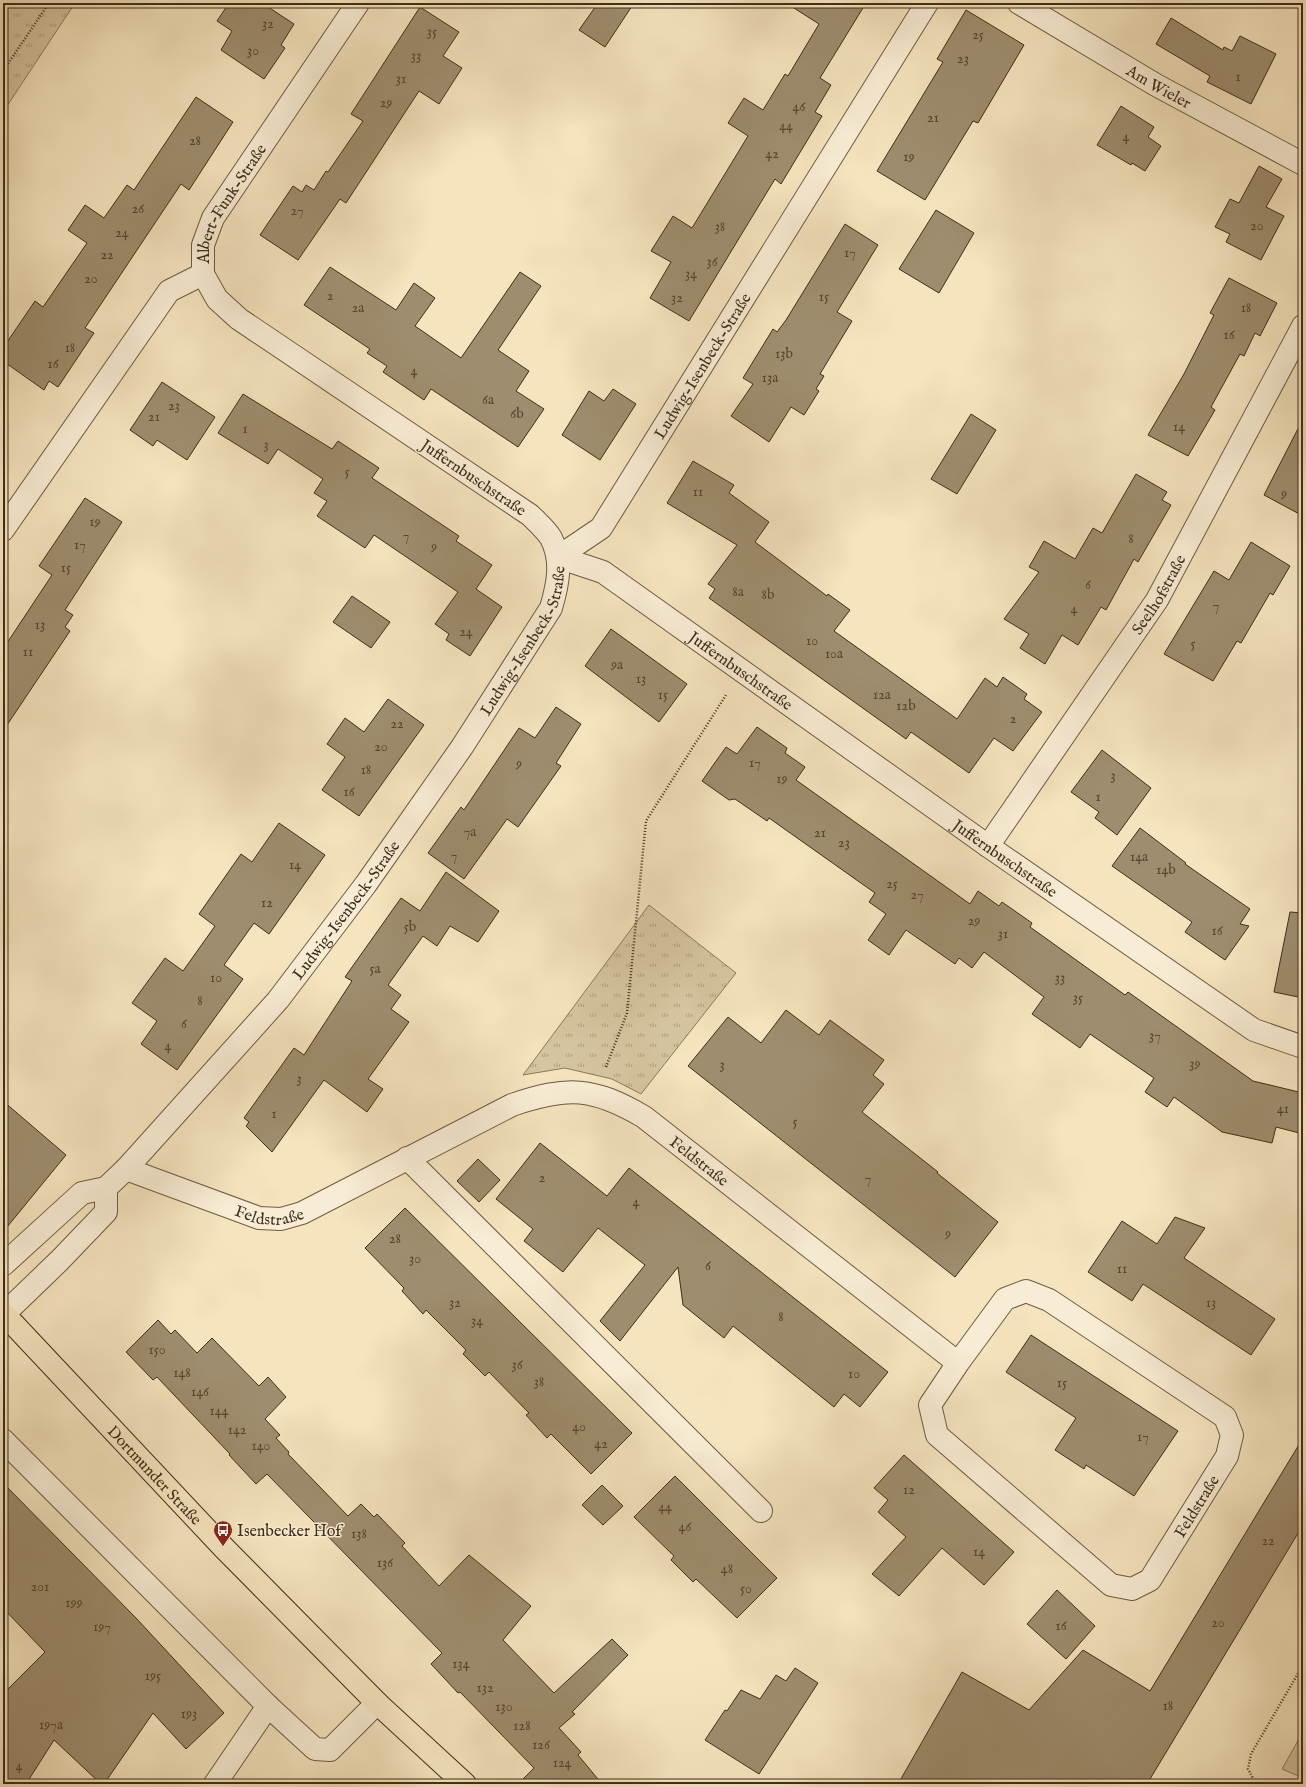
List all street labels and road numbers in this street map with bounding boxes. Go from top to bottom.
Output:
street label: Am Wieler [1121,61,1194,114]
street label: Albert-Funk-Straße [194,141,272,264]
street label: Ludwig-Isenbeck-Straße [651,290,756,443]
street label: Juffernbuschstraße [415,435,529,521]
street label: Seelhofstraße [1128,552,1191,639]
street label: Ludwig-Isenbeck-Straße [477,566,570,720]
street label: Juffernbuschstraße [682,627,796,716]
street label: Juffernbuschstraße [946,815,1060,903]
street label: Ludwig-Isenbeck-Straße [289,837,405,984]
street label: Feldstraße [665,1133,732,1192]
street label: Feldstraße [232,1202,307,1231]
street label: Dortmunder Straße [102,1422,205,1530]
street label: Feldstraße [1171,1472,1225,1542]

